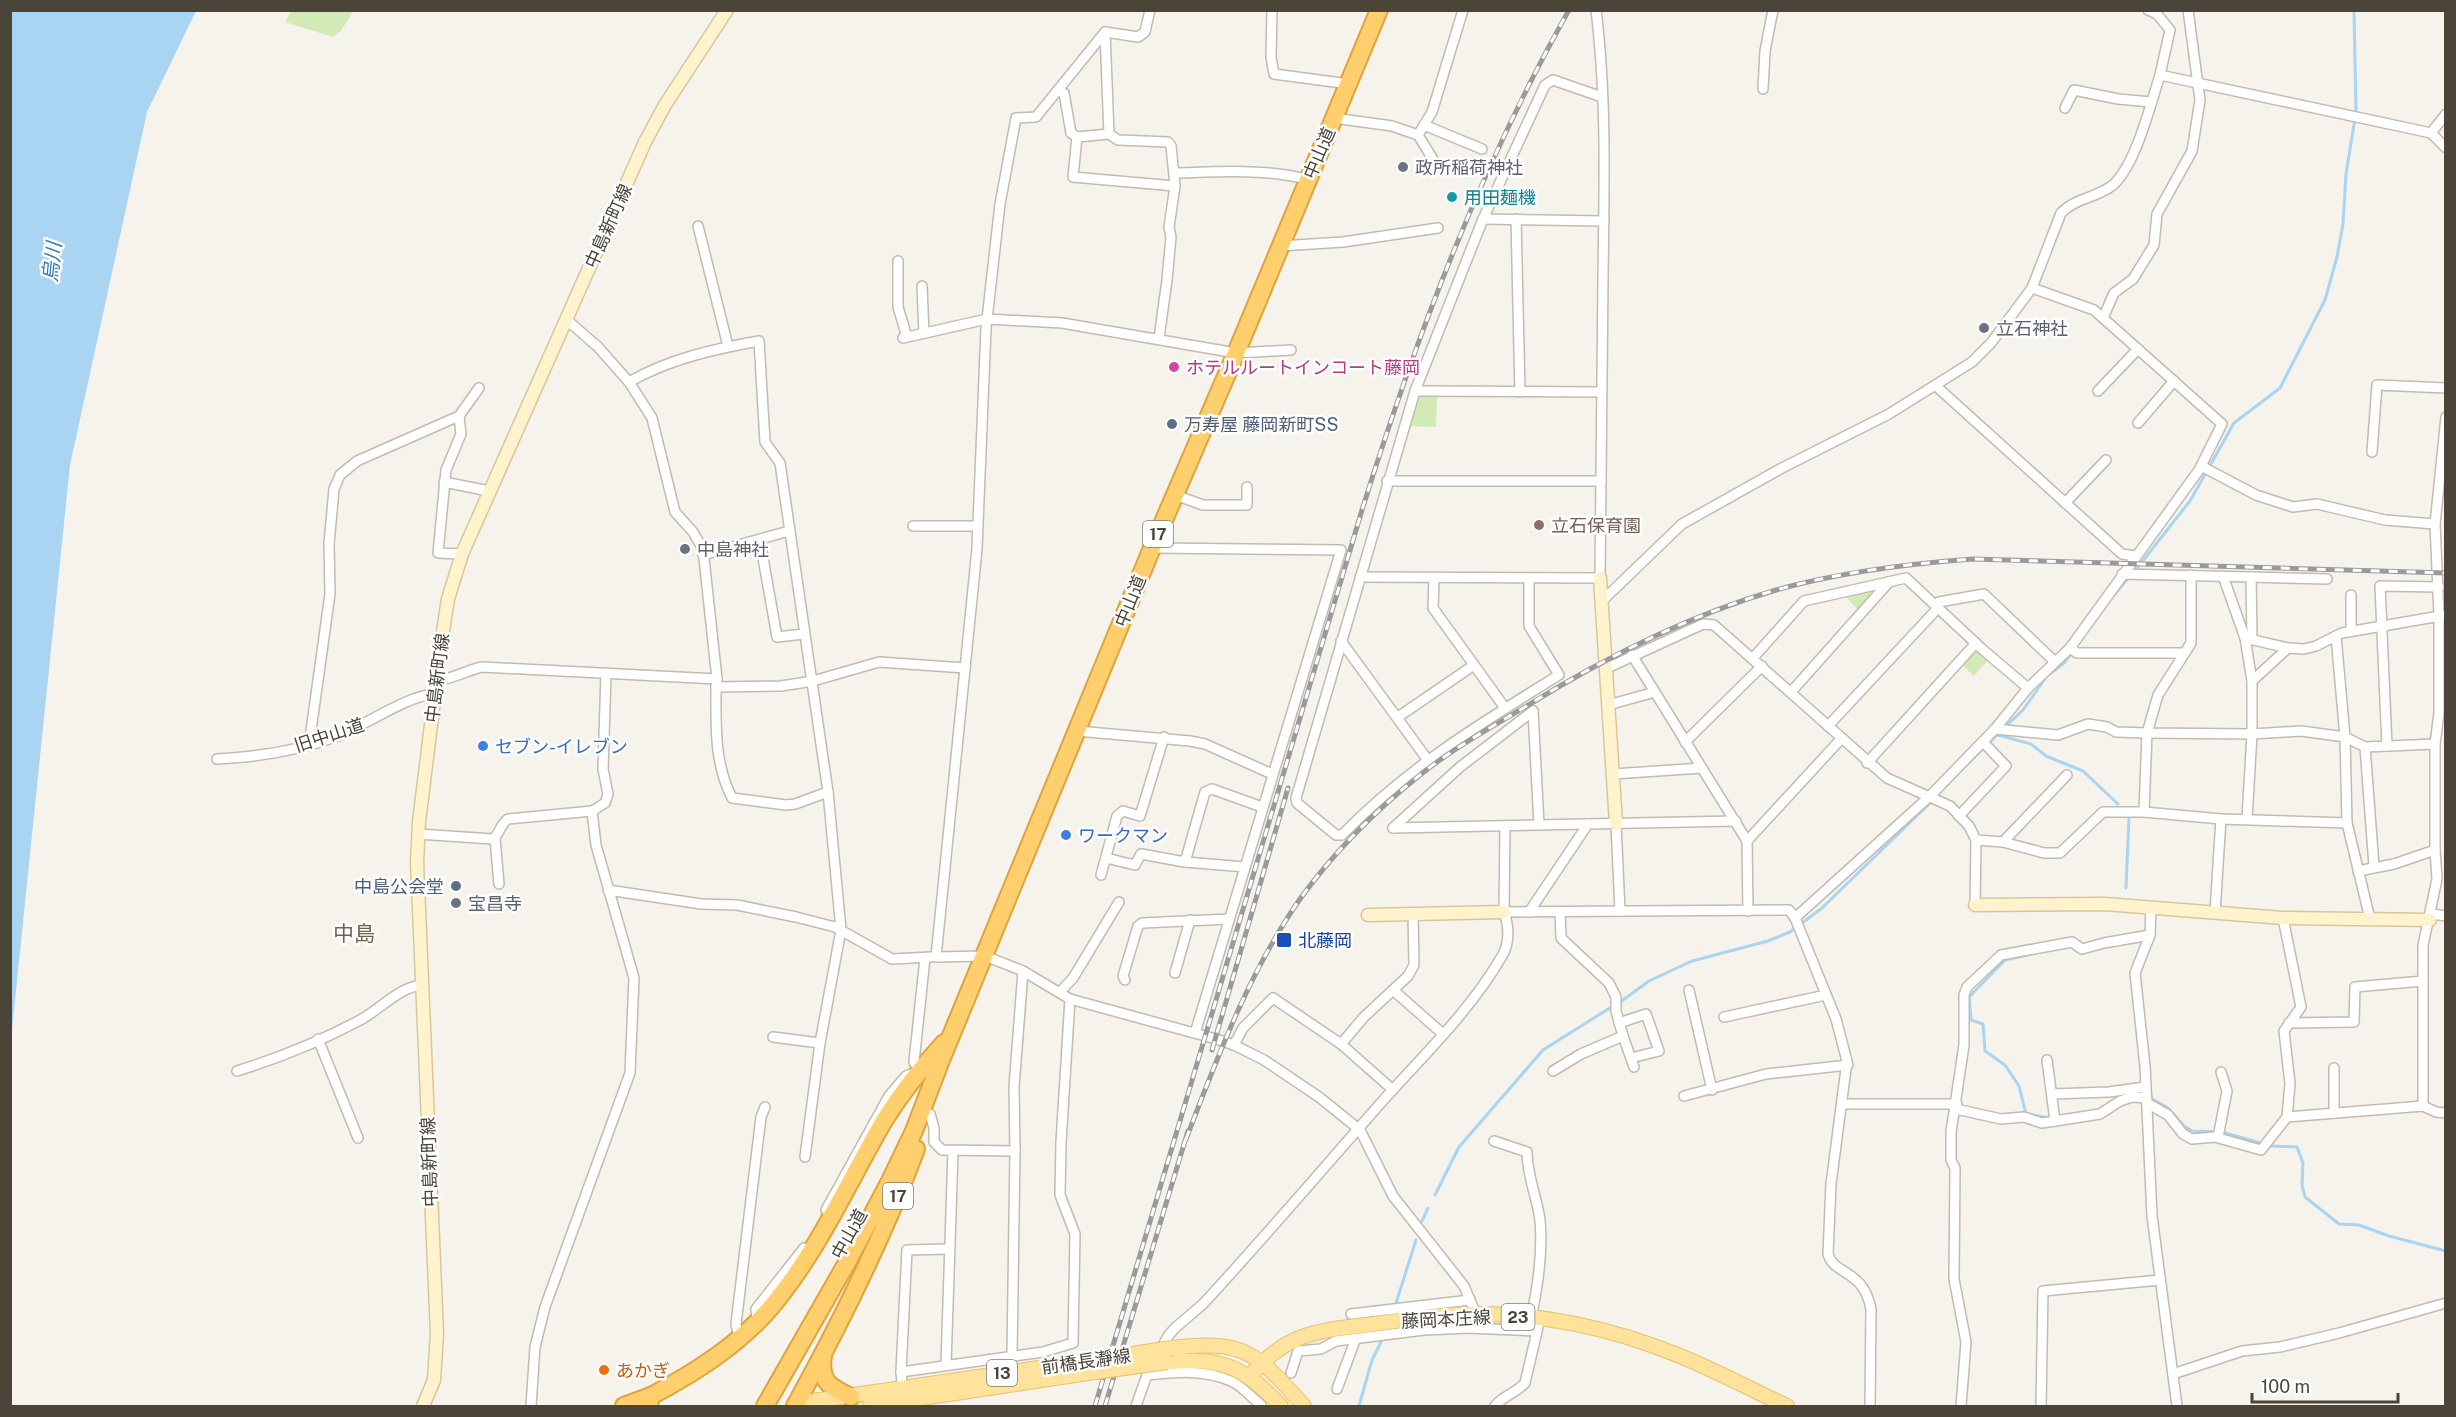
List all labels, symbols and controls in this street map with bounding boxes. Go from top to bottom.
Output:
street label: 中山道 [1299,124,1339,182]
place label: 政所稲荷神社 [1415,157,1523,178]
marker: 政所稲荷神社 [1396,160,1410,174]
street label: 中島新町線 [580,181,636,271]
place label: 用田麺機 [1464,187,1536,208]
marker: 用田麺機 [1445,190,1459,204]
water label: 烏川 [38,239,66,283]
place label: 立石神社 [1996,318,2068,339]
marker: 立石神社 [1977,321,1991,335]
place label: ホテルルートインコート藤岡 [1186,357,1420,378]
marker: ホテルルートインコート藤岡 [1167,360,1181,374]
place label: 万寿屋 藤岡新町SS [1184,414,1339,435]
marker: 万寿屋 藤岡新町SS [1165,417,1179,431]
place label: 立石保育園 [1551,515,1641,536]
marker: 立石保育園 [1532,518,1546,532]
road number: 17 [1143,521,1173,547]
place label: 中島神社 [697,539,769,560]
marker: 中島神社 [678,542,692,556]
street label: 中山道 [1110,572,1150,630]
street label: 中島新町線 [421,632,453,724]
street label: 旧中山道 [292,714,366,756]
place label: セブン-イレブン [495,736,628,757]
marker: セブン-イレブン [476,739,490,753]
place label: ワークマン [1078,825,1168,846]
marker: ワークマン [1059,828,1073,842]
place label: 中島公会堂 [354,876,444,897]
marker: 中島公会堂 [449,879,463,893]
place label: 宝昌寺 [468,893,522,914]
marker: 宝昌寺 [449,896,463,910]
district label: 中島 [333,921,375,946]
place label: 北藤岡 [1298,930,1352,951]
marker: 北藤岡 [1275,931,1293,949]
street label: 中島新町線 [417,1117,441,1207]
road number: 17 [883,1183,913,1209]
street label: 中山道 [827,1205,871,1263]
road number: 23 [1502,1304,1534,1330]
street label: 藤岡本庄線 [1401,1306,1491,1332]
street label: 前橋長瀞線 [1040,1344,1132,1378]
place label: あかぎ [616,1360,670,1381]
road number: 13 [987,1360,1017,1386]
marker: あかぎ [597,1363,611,1377]
scale bar [2252,1366,2398,1404]
text: 100 m [2261,1376,2310,1397]

